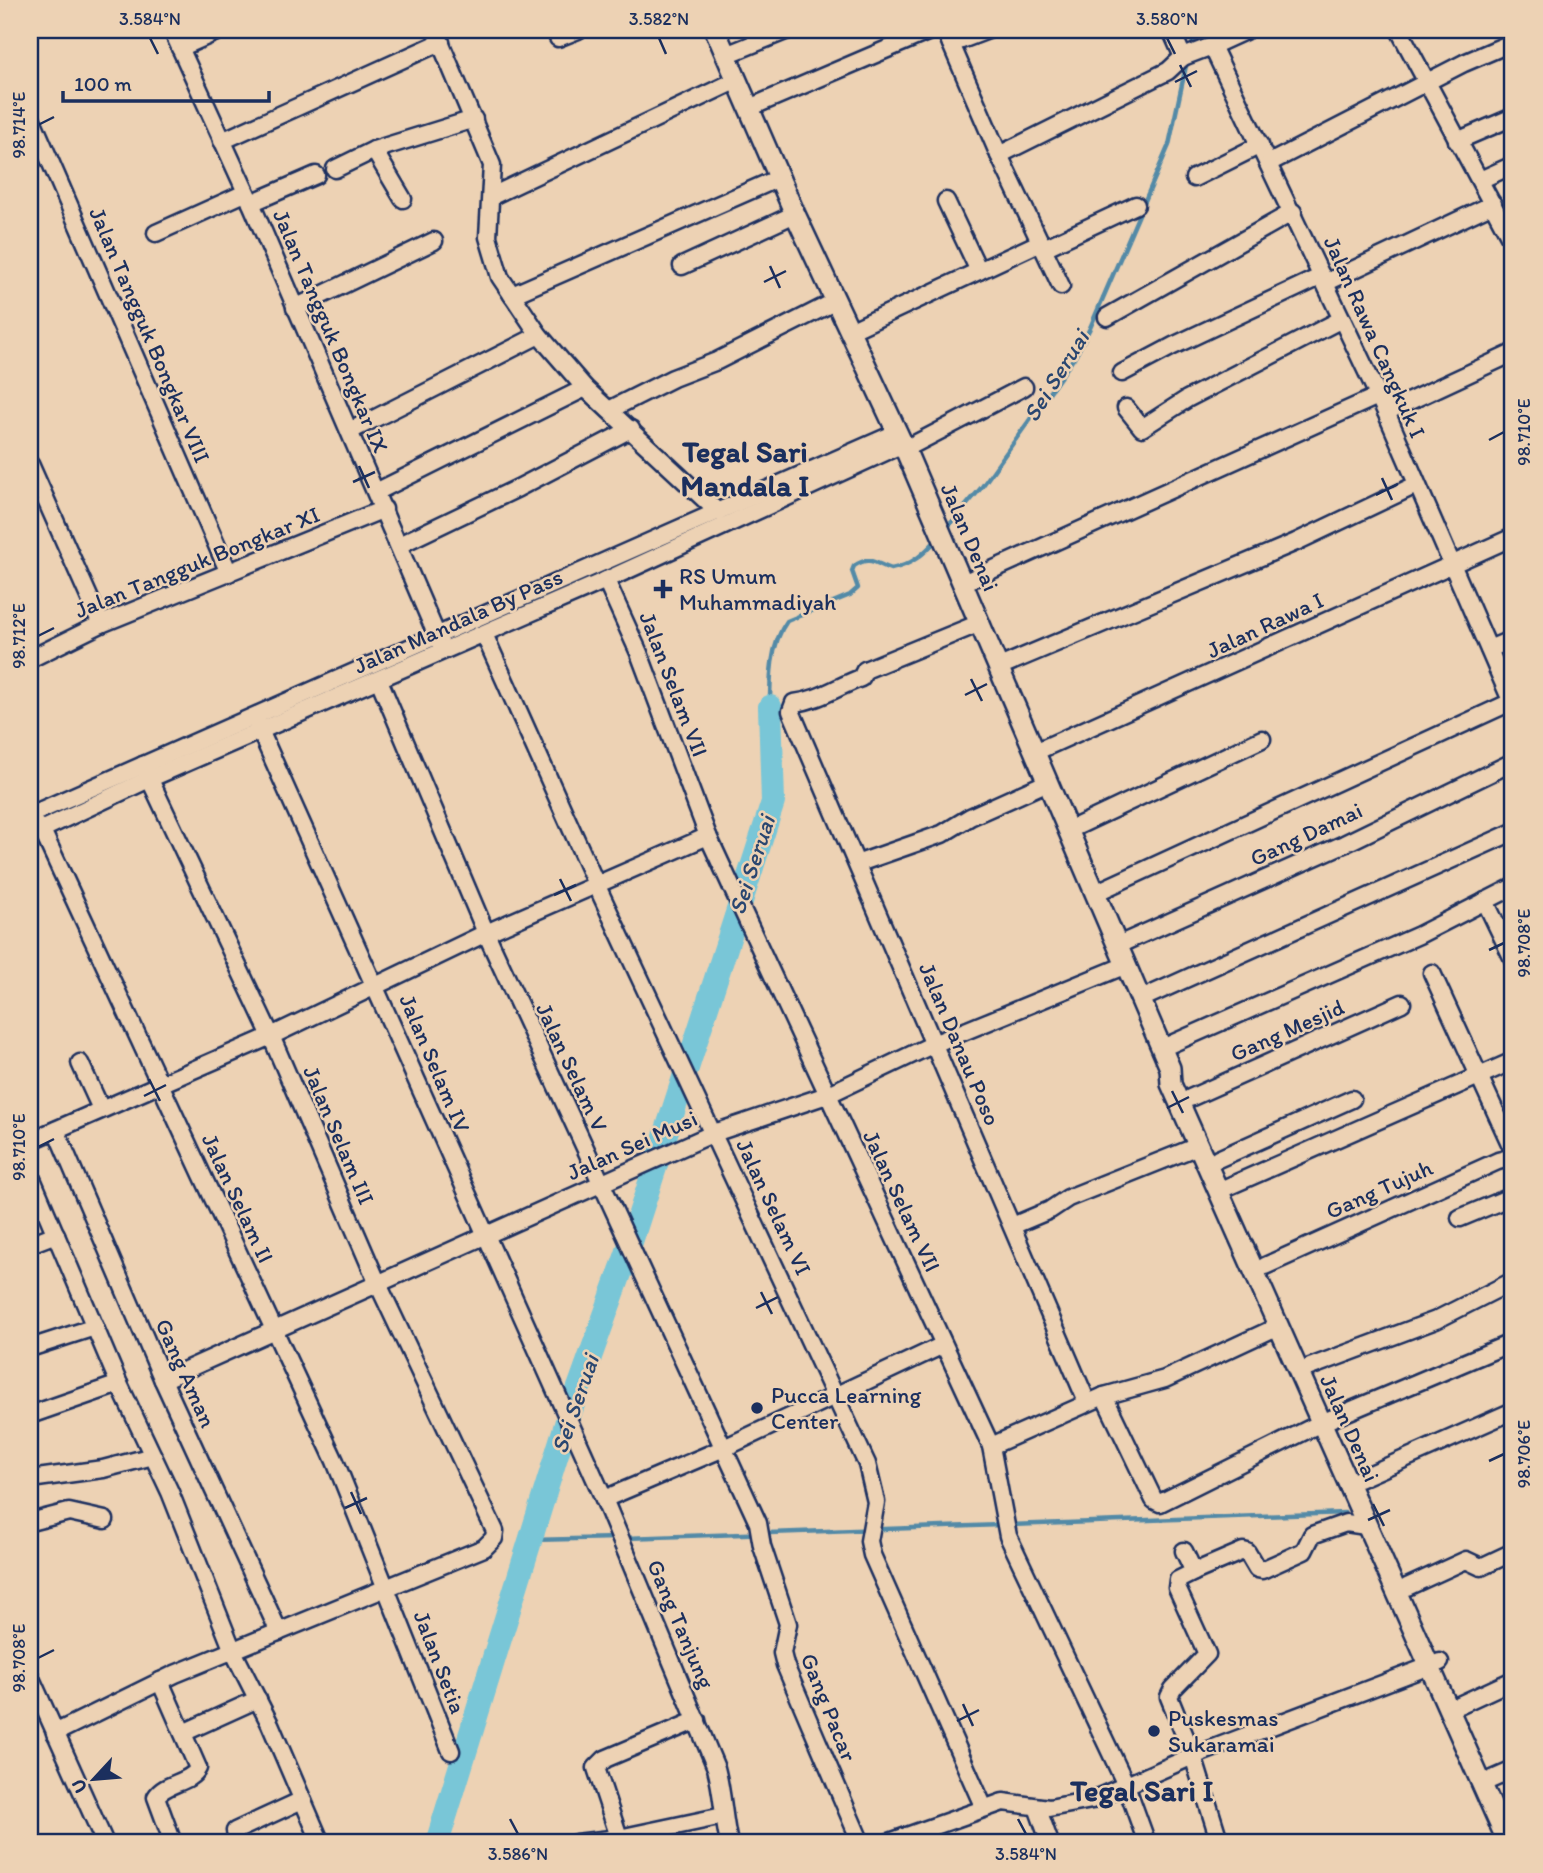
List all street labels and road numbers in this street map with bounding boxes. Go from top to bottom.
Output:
street label: Jalan Tangguk Bongkar VIII [83,203,217,467]
street label: Jalan Tangguk Bongkar IX [267,205,395,457]
street label: Jalan Rawa Cangkuk I [1318,232,1432,442]
street label: Jalan Denai [935,479,1005,595]
street label: Jalan Tangguk Bongkar XI [70,500,324,624]
street label: Jalan Mandala By Pass [349,562,567,680]
street label: Jalan Rawa I [1202,586,1328,664]
street label: Jalan Selam VII [633,608,715,760]
street label: Gang Damai [1245,796,1367,872]
street label: Jalan Danau Poso [913,958,1007,1130]
street label: Jalan Selam IV [393,990,477,1137]
street label: Gang Mesjid [1226,993,1348,1067]
street label: Jalan Selam V [530,998,614,1136]
street label: Jalan Selam III [297,1061,381,1209]
street label: Jalan Sei Musi [563,1104,701,1186]
street label: Jalan Selam VII [857,1126,947,1276]
street label: Jalan Selam II [196,1129,280,1267]
street label: Jalan Selam VI [730,1134,818,1280]
street label: Gang Tujuh [1321,1153,1437,1225]
street label: Gang Aman [150,1314,222,1432]
street label: Jalan Denai [1314,1370,1386,1486]
street label: Gang Tanjung [641,1555,721,1693]
street label: Jalan Setia [408,1607,472,1717]
street label: Gang Pacar [795,1649,863,1765]

